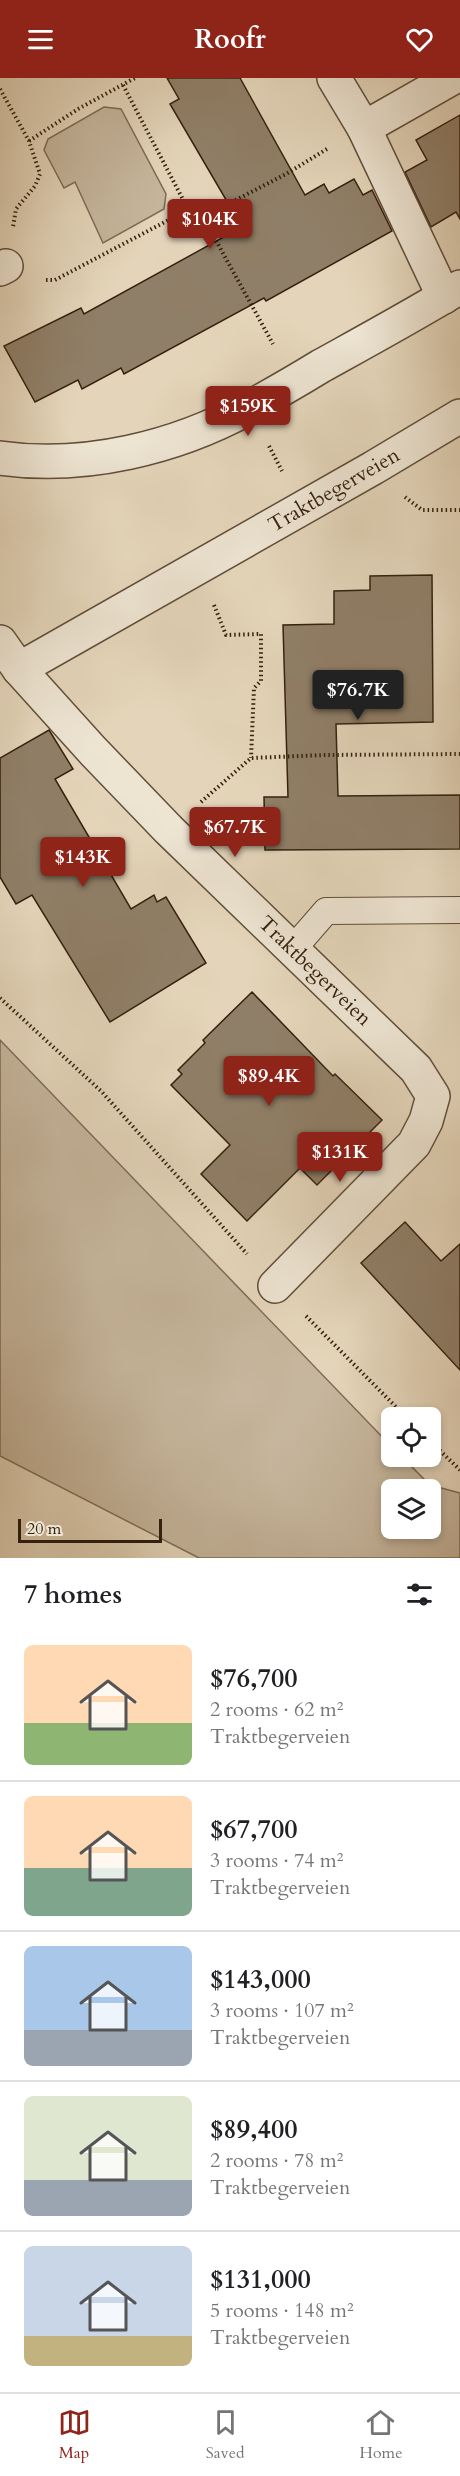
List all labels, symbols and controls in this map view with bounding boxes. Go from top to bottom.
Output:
text: Roofr [194,21,266,58]
icon: menu [24,23,57,56]
icon: heart [403,23,436,56]
pin: $104K [168,199,252,250]
text: $104K [181,205,239,232]
pin: $159K [206,386,290,437]
text: $159K [219,392,277,419]
street label: Traktbegerveien [263,441,405,539]
pin: $76.7K [309,670,407,721]
text: $76.7K [327,676,389,703]
pin: $67.7K [186,807,284,858]
text: $67.7K [204,813,266,840]
pin: $143K [41,837,125,888]
text: $143K [54,843,112,870]
street label: Traktbegerveien [252,909,378,1033]
pin: $89.4K [220,1056,318,1107]
text: $89.4K [238,1062,300,1089]
pin: $131K [298,1132,382,1183]
text: $131K [311,1138,369,1165]
map controls [381,1407,441,1539]
button: locate [381,1407,441,1467]
button: layers [381,1479,441,1539]
scale bar [18,1516,162,1544]
text: 20 m [27,1518,61,1540]
text: 7 homes [24,1577,122,1612]
icon: filters [403,1578,436,1611]
text: $76,700 [210,1661,298,1696]
icon: home [72,1669,144,1741]
text: 2 rooms · 62 m² [210,1696,343,1723]
text: Traktbegerveien [210,1723,350,1750]
text: $67,700 [210,1812,298,1847]
icon: home [72,1820,144,1892]
text: 3 rooms · 74 m² [210,1847,343,1874]
text: Traktbegerveien [210,1874,350,1901]
text: $143,000 [210,1962,311,1997]
icon: home [72,1970,144,2042]
text: 3 rooms · 107 m² [210,1997,354,2024]
text: Traktbegerveien [210,2024,350,2051]
text: $89,400 [210,2112,298,2147]
icon: home [72,2120,144,2192]
text: 2 rooms · 78 m² [210,2147,343,2174]
text: Traktbegerveien [210,2174,350,2201]
text: $131,000 [210,2262,311,2297]
icon: home [72,2270,144,2342]
text: 5 rooms · 148 m² [210,2297,354,2324]
text: Traktbegerveien [210,2324,350,2351]
tab: Map [58,2406,91,2464]
tab: Saved [206,2406,244,2464]
tab: Home [360,2406,402,2464]

